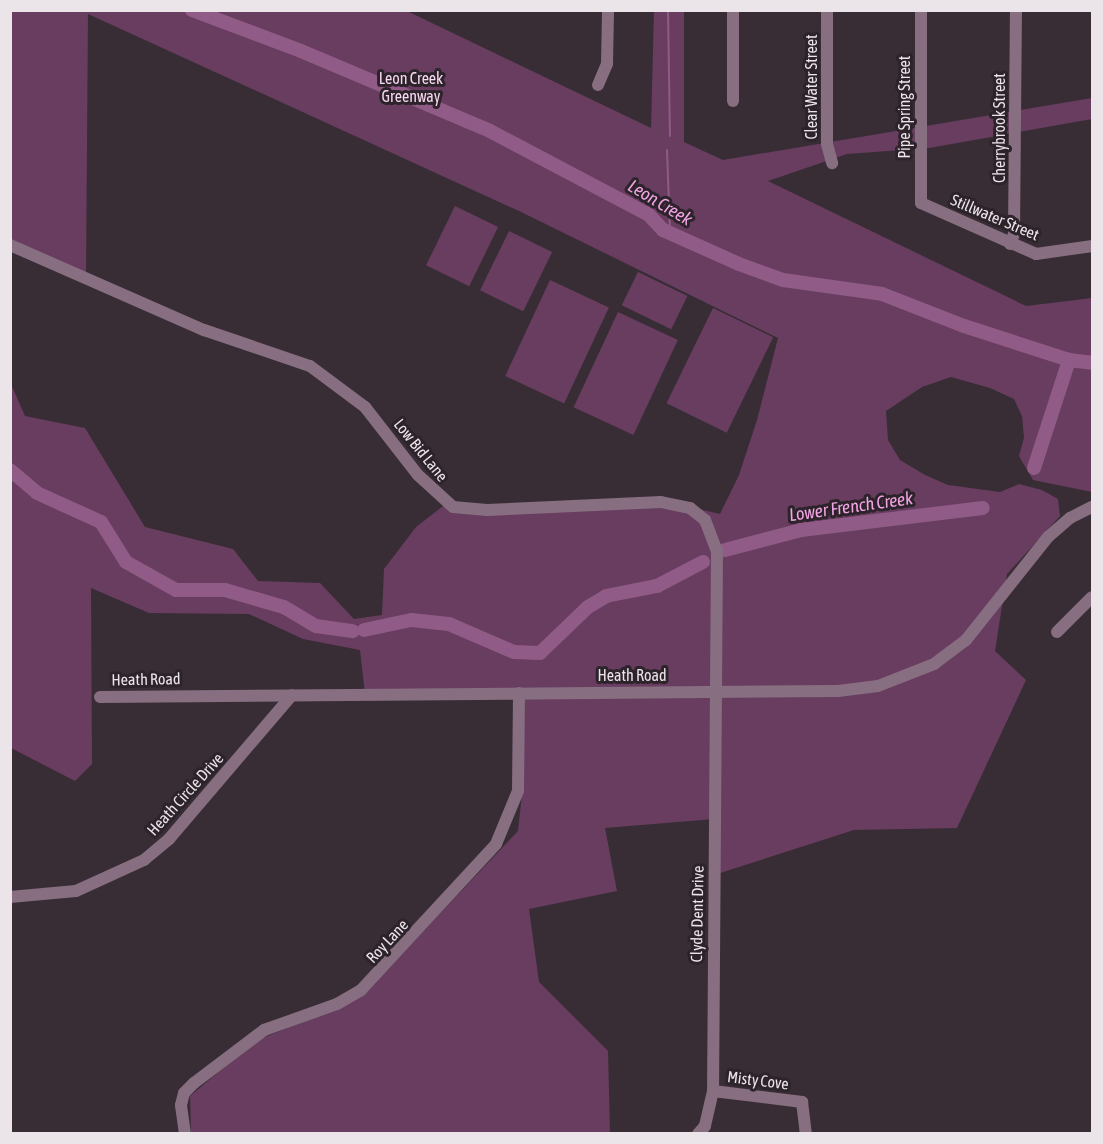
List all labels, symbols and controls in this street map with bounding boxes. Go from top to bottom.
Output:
street label: Clear Water Street [801,34,821,140]
street label: Pipe Spring Street [894,56,914,158]
park label: Leon Creek Greenway [379,68,443,106]
street label: Cherrybrook Street [989,73,1009,183]
water label: Leon Creek [624,175,696,231]
street label: Stillwater Street [948,190,1042,244]
street label: Low Bid Lane [390,415,452,485]
water label: Lower French Creek [788,488,914,526]
street label: Heath Road [597,665,667,685]
street label: Heath Road [111,669,181,689]
street label: Heath Circle Drive [143,749,227,839]
street label: Clyde Dent Drive [687,866,707,962]
street label: Roy Lane [362,915,412,967]
street label: Misty Cove [726,1067,790,1093]

